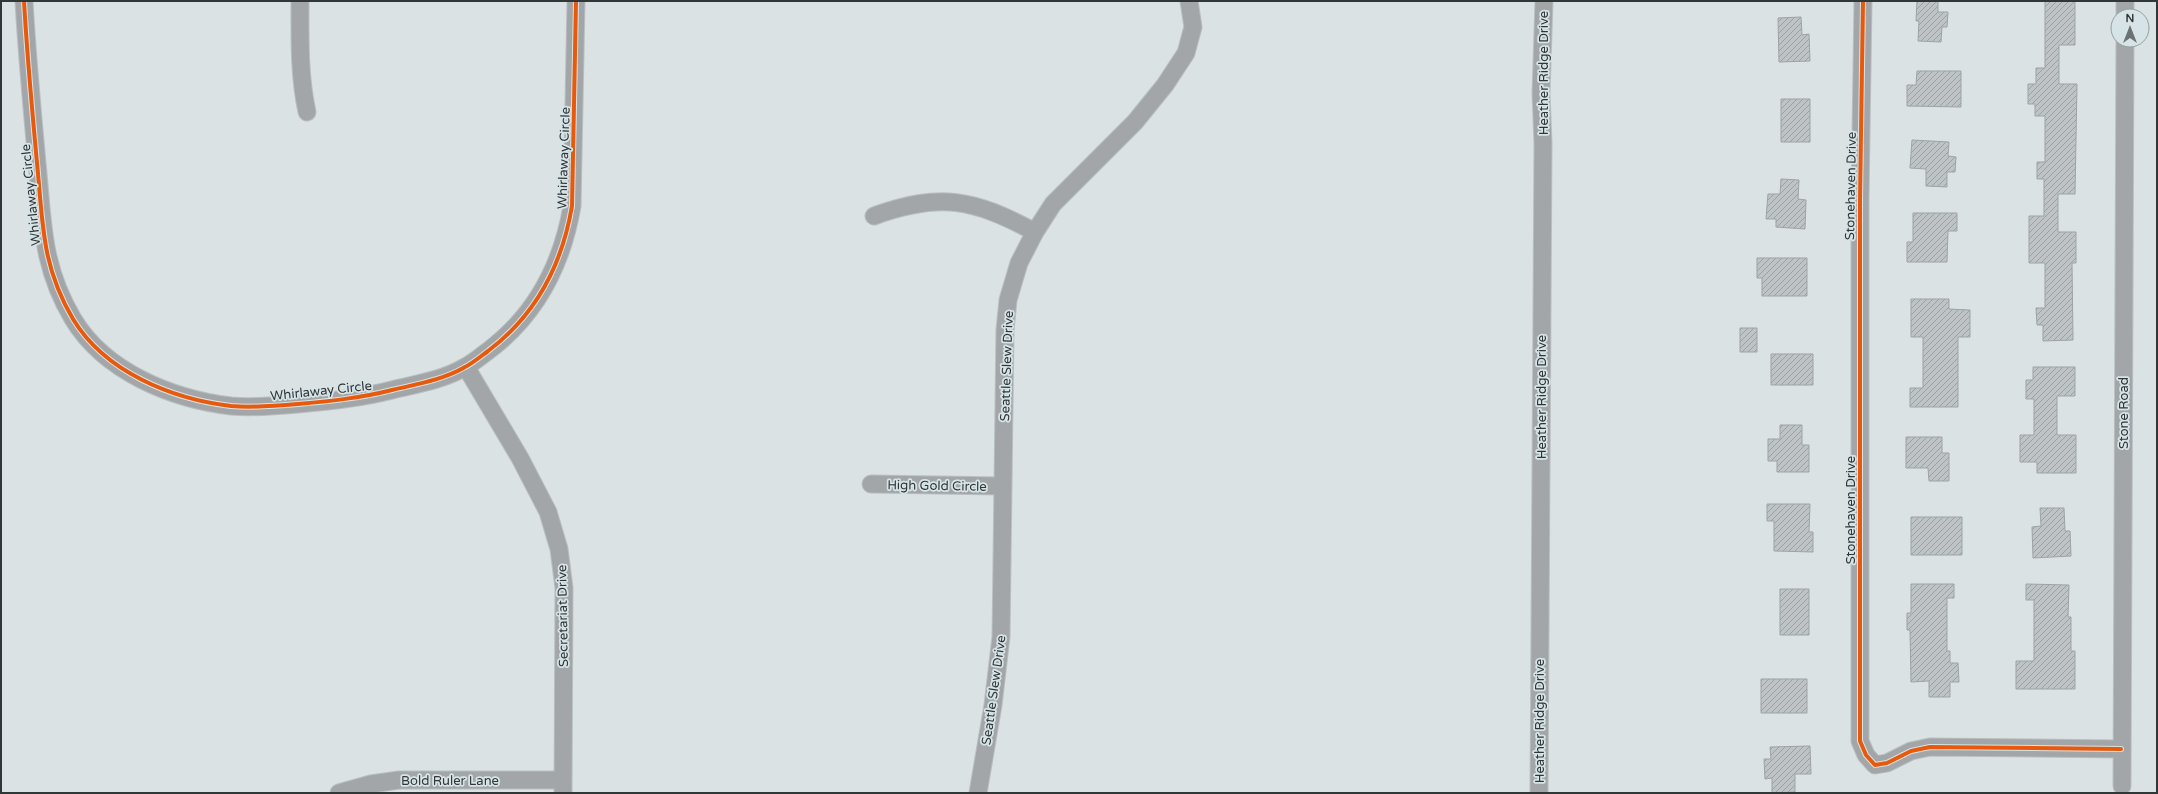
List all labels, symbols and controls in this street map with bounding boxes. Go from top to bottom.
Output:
north arrow [2110,8,2150,48]
street label: Heather Ridge Drive [1536,11,1552,135]
text: N [2126,12,2134,25]
street label: Whirlaway Circle [554,107,574,209]
street label: Stonehaven Drive [1842,132,1860,240]
street label: Whirlaway Circle [18,143,44,246]
street label: Seattle Slew Drive [997,311,1017,422]
street label: Heather Ridge Drive [1534,335,1550,459]
street label: Stone Road [2116,377,2132,449]
street label: Whirlaway Circle [270,378,373,404]
street label: Stonehaven Drive [1843,456,1859,564]
street label: High Gold Circle [887,477,987,495]
street label: Secretariat Drive [554,565,572,667]
street label: Seattle Slew Drive [978,634,1010,746]
street label: Heather Ridge Drive [1532,659,1548,783]
street label: Bold Ruler Lane [401,773,499,789]

